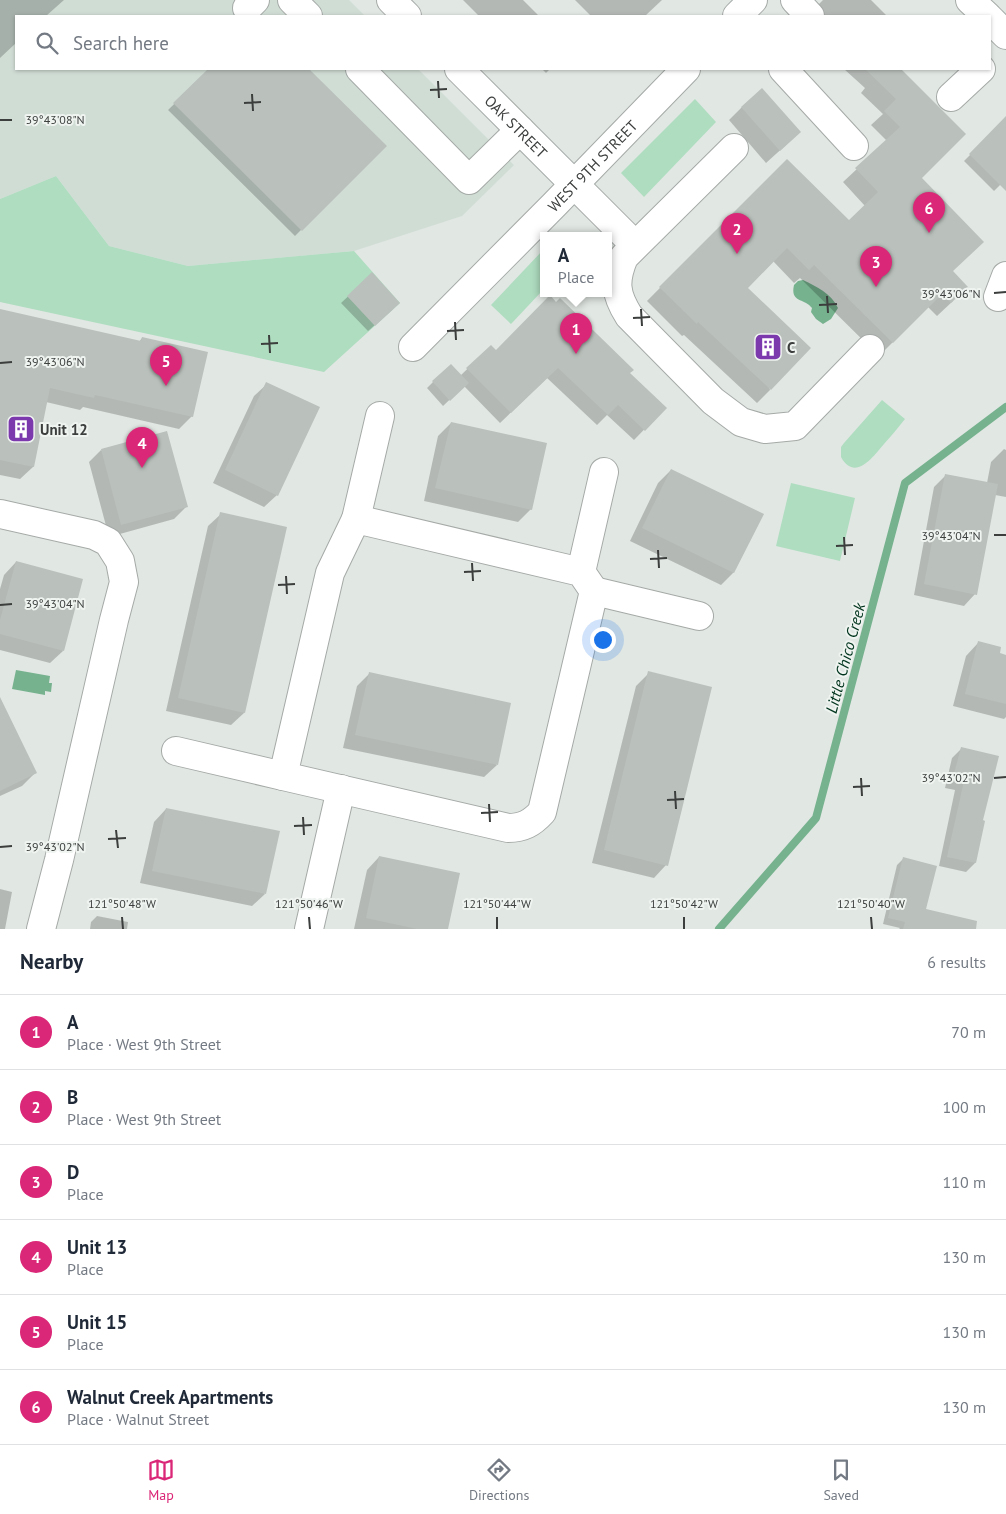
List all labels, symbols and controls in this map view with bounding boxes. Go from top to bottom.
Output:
search box [15,15,991,70]
icon: search [33,29,61,57]
text: Search here [73,31,169,55]
street label: OAK STREET [481,91,552,162]
text: 39°43'08"N [25,112,85,127]
street label: WEST 9TH STREET [543,115,641,215]
pin: 6 [913,192,945,233]
pin: 2 [721,213,753,254]
popup [540,232,612,297]
text: A [558,243,569,267]
pin: 3 [860,246,892,287]
text: Place [558,267,594,287]
text: 39°43'06"N [921,286,981,301]
pin: 1 [560,313,592,354]
building icon: C [753,332,783,362]
place label: C [787,338,796,357]
pin: 5 [150,345,182,386]
text: 39°43'06"N [25,354,85,369]
building icon: Unit 12 [6,414,36,444]
place label: Unit 12 [40,420,88,439]
pin: 4 [126,427,158,468]
text: 39°43'04"N [921,528,981,543]
text: 39°43'04"N [25,596,85,611]
water label: Little Chico Creek [821,600,870,715]
your location [590,627,616,653]
text: 39°43'02"N [921,770,981,785]
text: 39°43'02"N [25,839,85,854]
text: 121°50'48"W [88,896,156,911]
text: 121°50'46"W [275,896,343,911]
text: 121°50'44"W [463,896,531,911]
text: 121°50'42"W [650,896,718,911]
text: 121°50'40"W [837,896,905,911]
text: Nearby [20,948,83,975]
text: 6 results [927,952,986,972]
text: A [67,1010,79,1034]
text: 1 [31,1022,41,1042]
text: 70 m [951,1022,986,1042]
text: Place · West 9th Street [67,1034,221,1054]
text: B [67,1085,78,1109]
text: 2 [31,1097,41,1117]
text: 100 m [943,1097,986,1117]
text: Place · West 9th Street [67,1109,221,1129]
text: D [67,1160,79,1184]
text: 3 [31,1172,41,1192]
text: 110 m [943,1172,986,1192]
text: Place [67,1184,104,1204]
text: Unit 13 [67,1235,127,1259]
text: 4 [31,1247,41,1267]
text: 130 m [943,1247,986,1267]
text: Place [67,1259,104,1279]
text: Unit 15 [67,1310,127,1334]
text: 5 [31,1322,41,1342]
text: 130 m [943,1322,986,1342]
text: Place [67,1334,104,1354]
text: Walnut Creek Apartments [67,1385,273,1409]
text: 6 [31,1397,41,1417]
text: 130 m [943,1397,986,1417]
text: Place · Walnut Street [67,1409,209,1429]
tab: Map [147,1456,175,1504]
tab: Directions [469,1456,529,1504]
tab: Saved [823,1456,859,1504]

